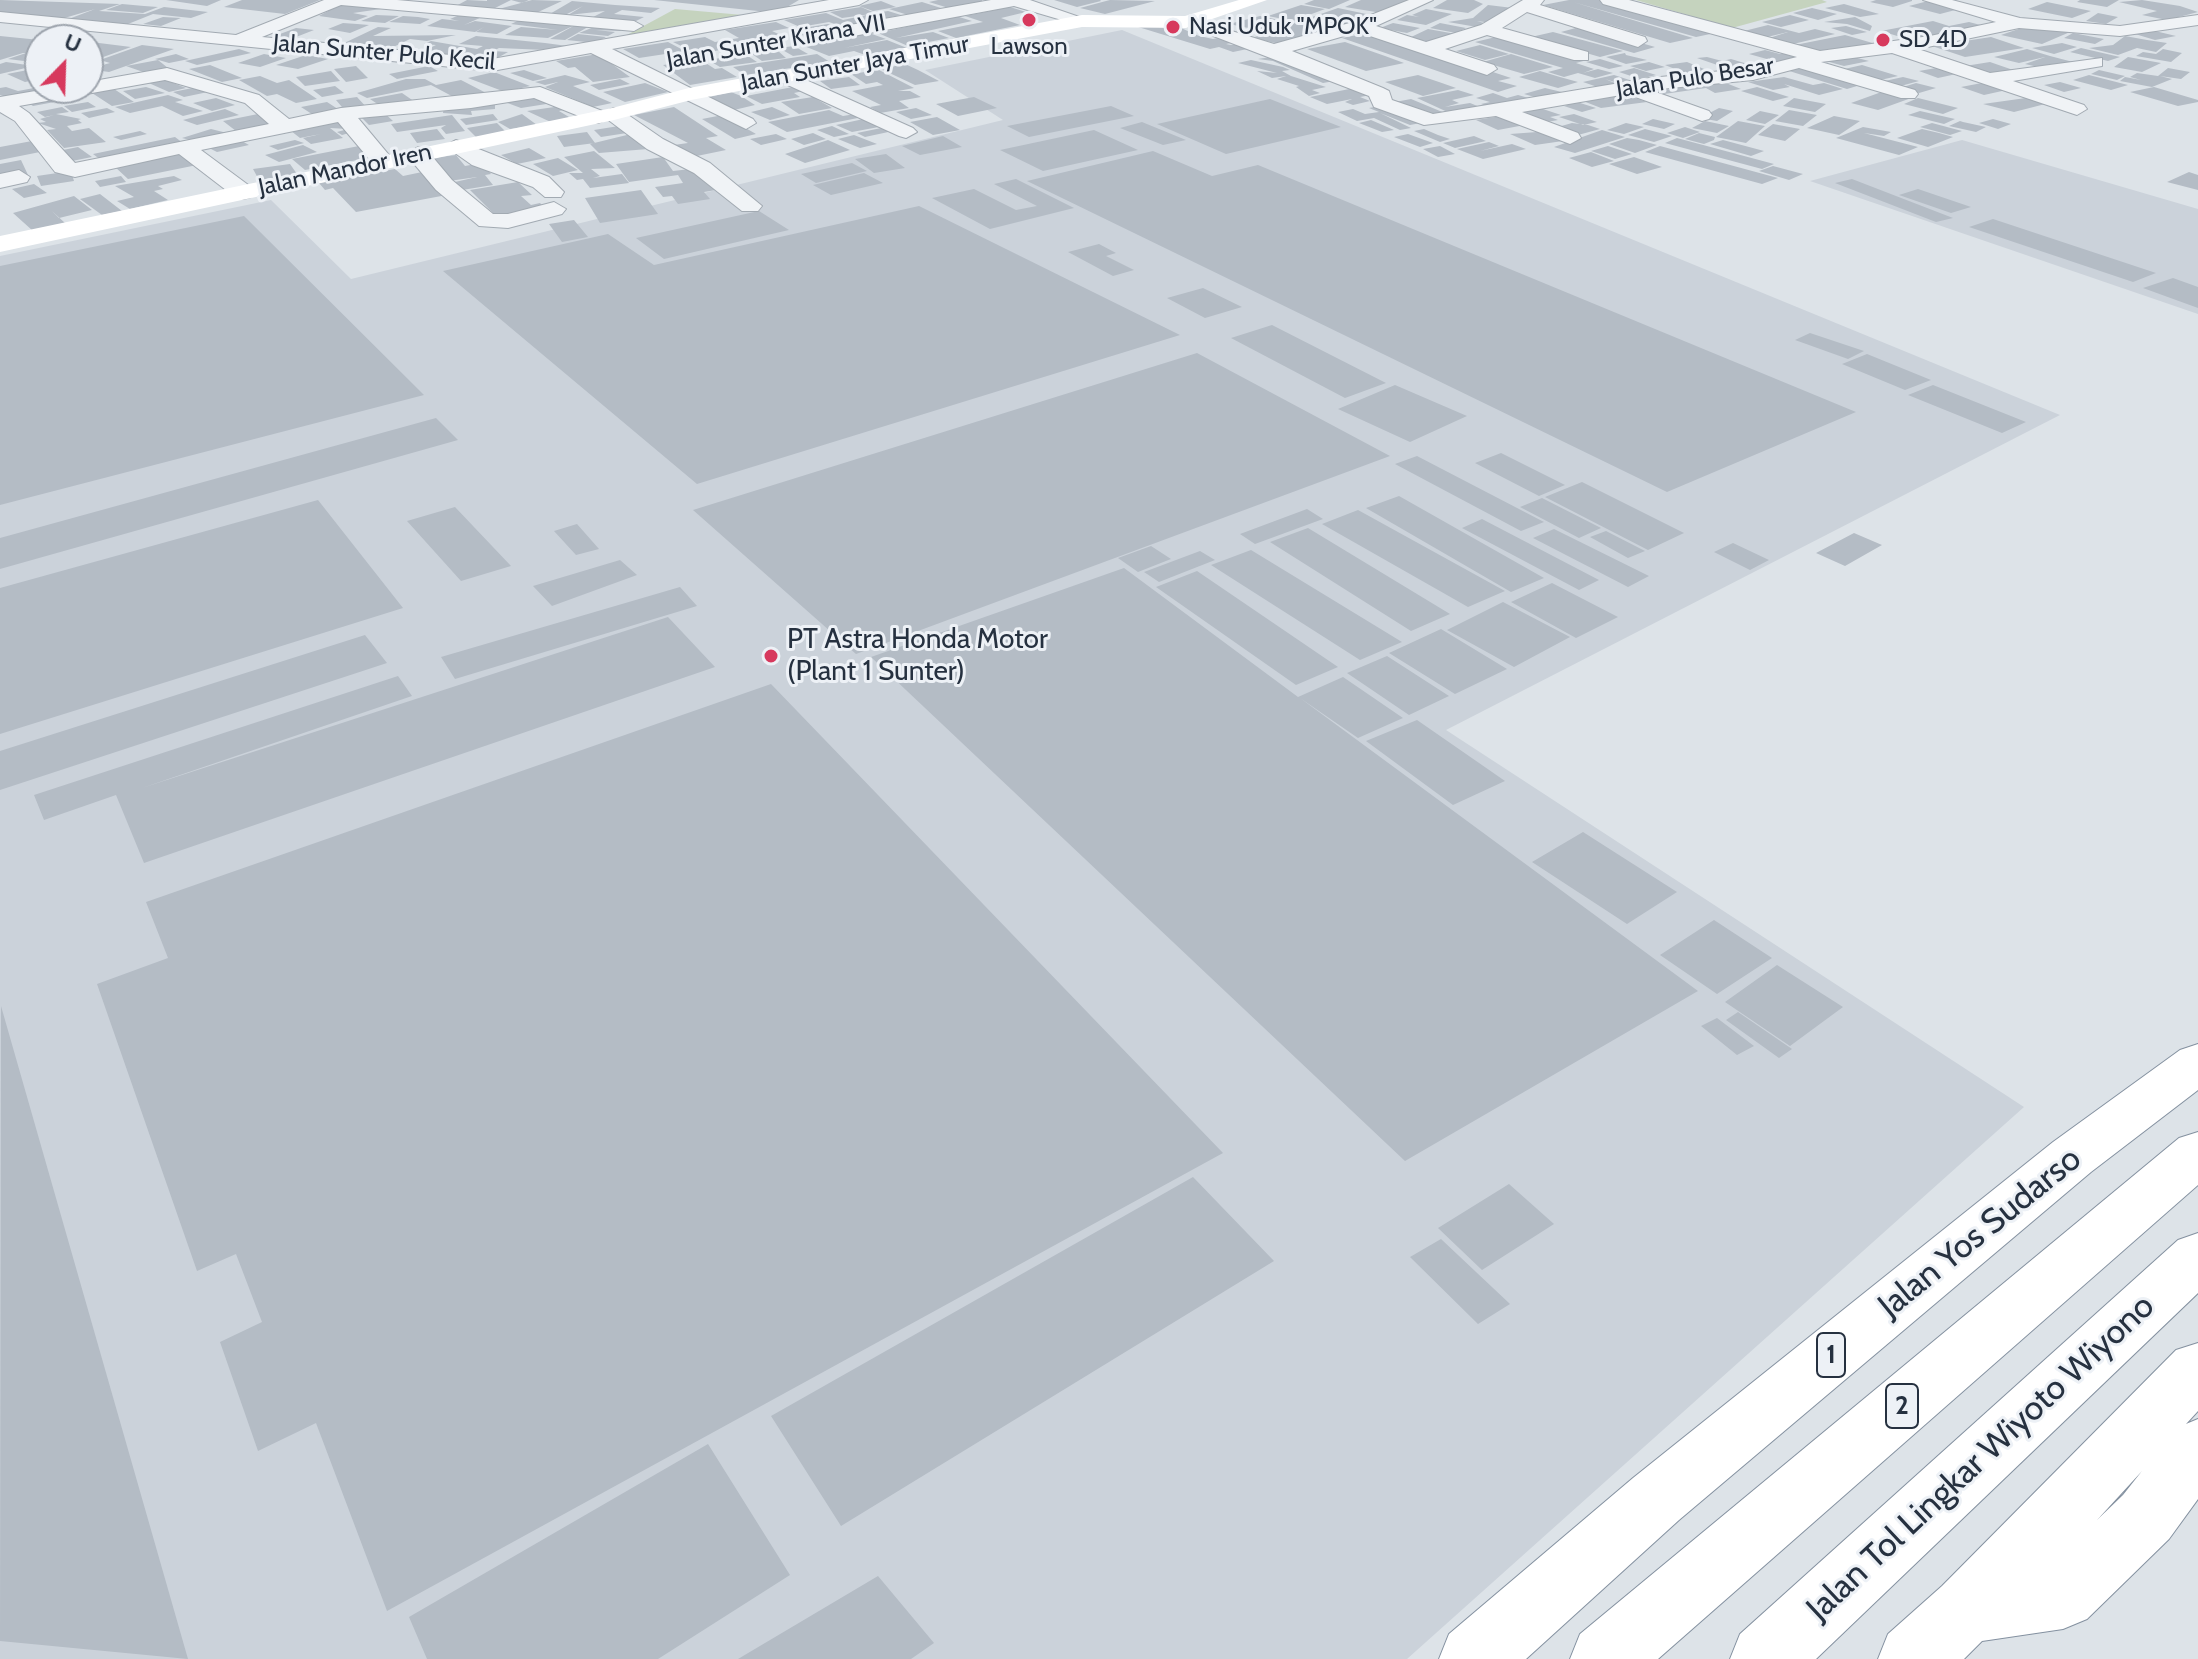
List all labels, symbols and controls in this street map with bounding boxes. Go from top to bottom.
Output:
street label: Jalan Sunter Kirana VII [664,9,888,75]
marker: Lawson [1020,11,1038,29]
place label: Nasi Uduk "MPOK" [1189,13,1377,41]
marker: Nasi Uduk "MPOK" [1164,18,1182,36]
north arrow [24,24,104,104]
place label: SD 4D [1899,26,1967,54]
text: U [60,28,85,59]
street label: Jalan Sunter Pulo Kecil [271,29,497,77]
street label: Jalan Sunter Jaya Timur [739,30,971,98]
marker: SD 4D [1874,31,1892,49]
place label: Lawson [990,33,1068,61]
street label: Jalan Pulo Besar [1614,51,1776,105]
street label: Jalan Mandor Iren [256,138,434,202]
place label: PT Astra Honda Motor (Plant 1 Sunter) [787,623,1048,689]
marker: PT Astra Honda Motor (Plant 1 Sunter) [762,647,780,665]
street label: Jalan Yos Sudarso [1871,1139,2089,1327]
street label: Jalan Tol Lingkar Wiyoto Wiyono [1799,1286,2163,1630]
road number: 1 [1817,1333,1845,1377]
road number: 2 [1886,1384,1918,1428]

